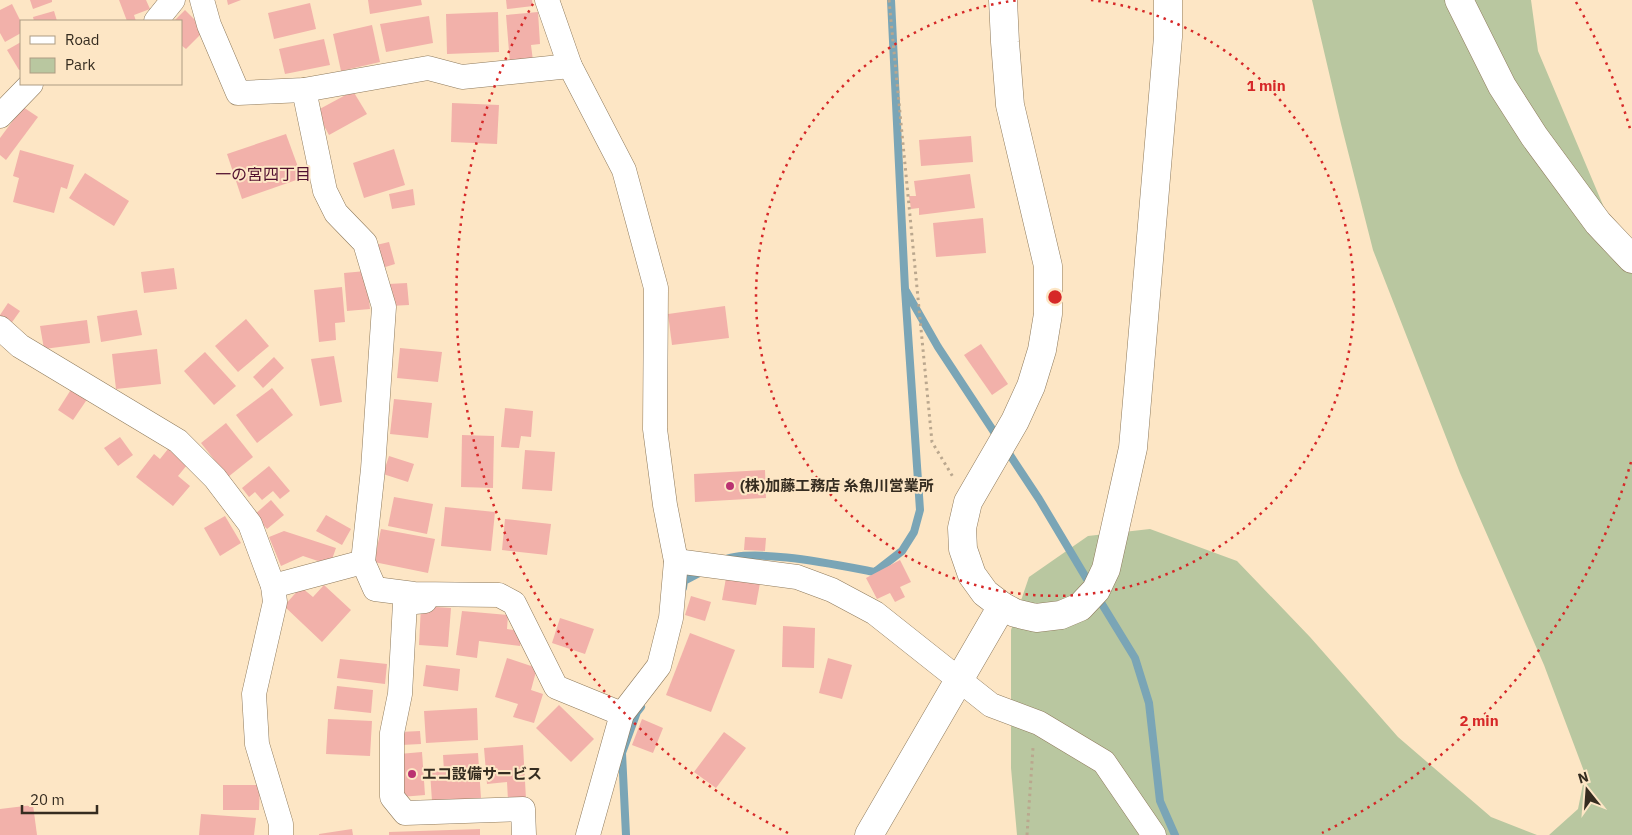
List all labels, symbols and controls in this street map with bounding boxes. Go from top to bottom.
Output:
legend [20,20,182,85]
text: Road [65,30,100,49]
text: Park [65,55,95,74]
text: 1 min [1246,76,1286,95]
district label: 一の宮四丁目 [215,164,311,184]
centre of rings [1046,288,1064,306]
place label: (株)加藤工務店 糸魚川営業所 [740,476,934,495]
marker: (株)加藤工務店 糸魚川営業所 [724,480,736,492]
text: 2 min [1459,711,1499,730]
place label: エコ設備サービス [422,764,542,783]
north arrow [1562,765,1612,815]
text: N [1576,767,1591,788]
marker: エコ設備サービス [406,768,418,780]
scale bar [22,782,98,814]
text: 20 m [30,790,65,809]

